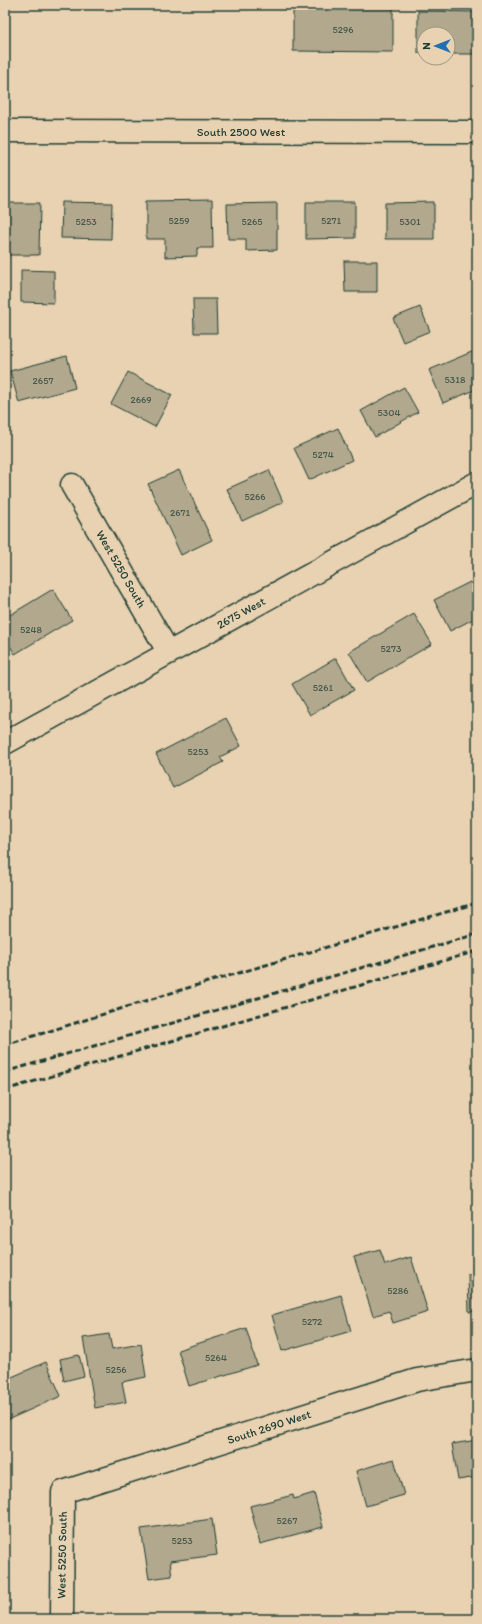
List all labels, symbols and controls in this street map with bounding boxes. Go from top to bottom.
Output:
house number: 5296 [332,23,354,36]
north arrow [416,26,456,66]
text: N [420,42,433,50]
street label: South 2500 West [197,125,286,139]
house number: 5259 [169,214,190,227]
house number: 5271 [321,214,341,227]
house number: 5253 [75,215,97,228]
house number: 5265 [241,215,263,228]
house number: 5301 [399,215,421,228]
house number: 5318 [445,373,466,386]
house number: 2657 [33,374,53,387]
house number: 2669 [130,393,152,406]
house number: 5304 [378,406,400,419]
house number: 5274 [312,448,334,461]
house number: 5266 [244,490,266,503]
house number: 2671 [170,506,190,519]
street label: West 5250 South [93,528,149,610]
street label: 2675 West [214,594,268,632]
house number: 5248 [20,623,43,636]
house number: 5273 [381,642,402,655]
house number: 5261 [313,681,334,694]
house number: 5253 [187,745,209,758]
house number: 5286 [387,1284,409,1297]
house number: 5272 [302,1315,323,1328]
house number: 5264 [205,1351,227,1364]
house number: 5256 [105,1363,127,1376]
street label: South 2690 West [225,1407,313,1447]
street label: West 5250 South [54,1511,70,1599]
house number: 5267 [277,1514,297,1527]
house number: 5253 [171,1534,193,1547]

